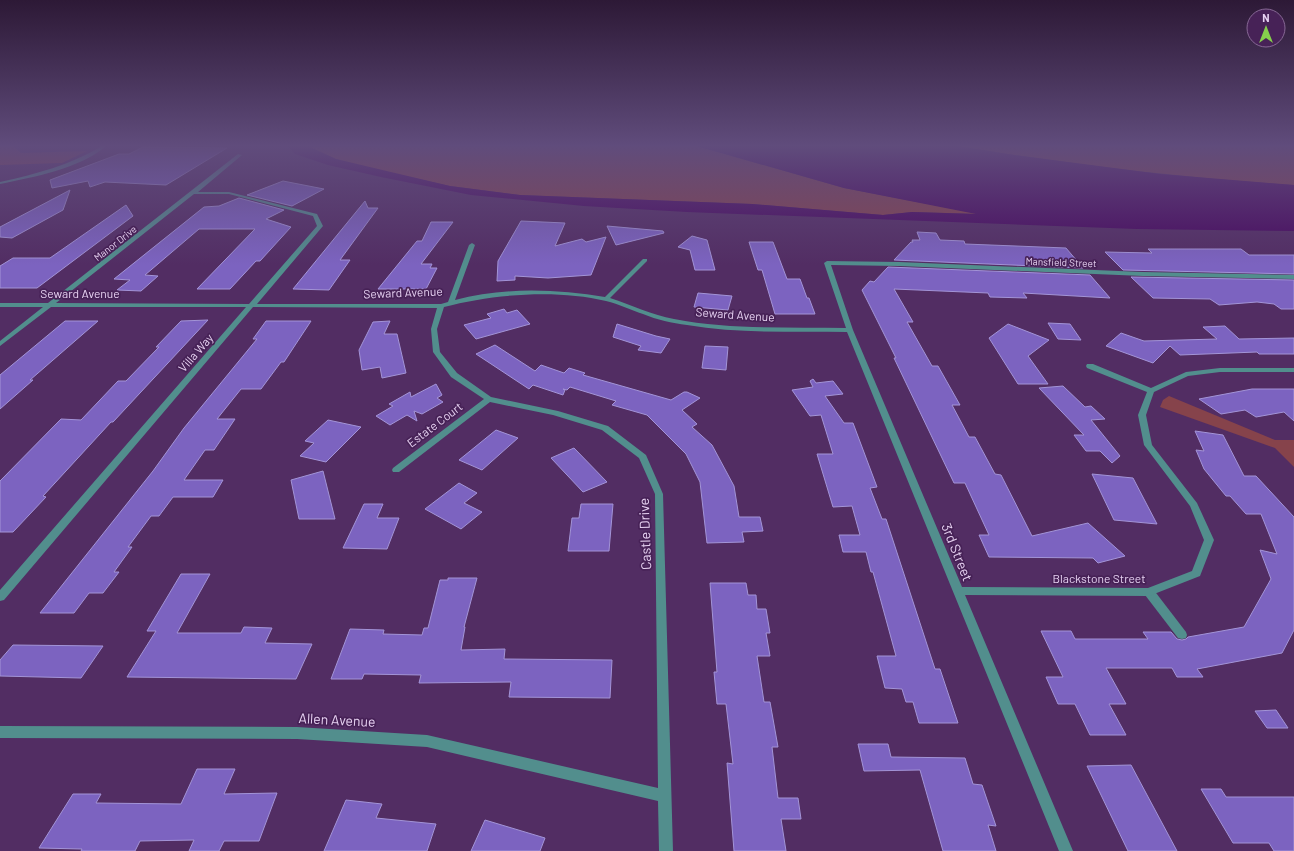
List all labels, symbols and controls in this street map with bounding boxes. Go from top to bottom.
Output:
north arrow [1246,8,1286,48]
text: N [1262,11,1270,24]
street label: Manor Drive [91,223,139,263]
street label: Mansfield Street [1025,255,1097,269]
street label: Seward Avenue [363,284,443,300]
street label: Seward Avenue [40,286,120,300]
street label: Seward Avenue [695,304,775,324]
street label: Villa Way [175,330,216,374]
street label: Estate Court [404,399,465,450]
street label: Castle Drive [635,498,654,570]
street label: 3rd Street [938,520,977,583]
street label: Blackstone Street [1052,571,1146,585]
street label: Allen Avenue [298,709,376,730]

